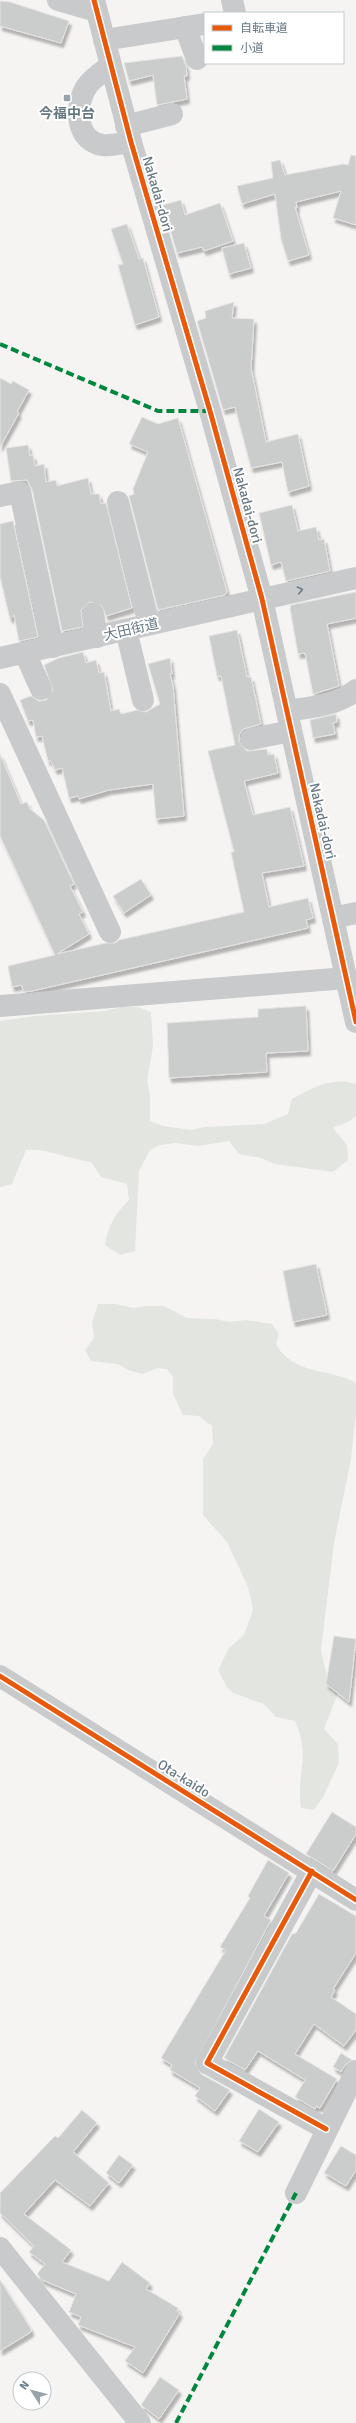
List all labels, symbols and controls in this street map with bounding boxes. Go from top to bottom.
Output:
legend [204,12,344,64]
text: 自転車道 [240,21,288,36]
text: 小道 [240,41,264,56]
marker: 今福中台 [62,93,72,103]
place label: 今福中台 [39,105,95,122]
street label: Nakadai-dori [139,154,176,234]
street label: Nakadai-dori [229,465,266,545]
one-way arrow [297,587,303,595]
street label: 大田街道 [102,615,160,644]
street label: Nakadai-dori [305,781,340,861]
street label: Ota-kaido [154,1756,213,1801]
north arrow [12,2371,52,2411]
text: N [17,2378,32,2392]

